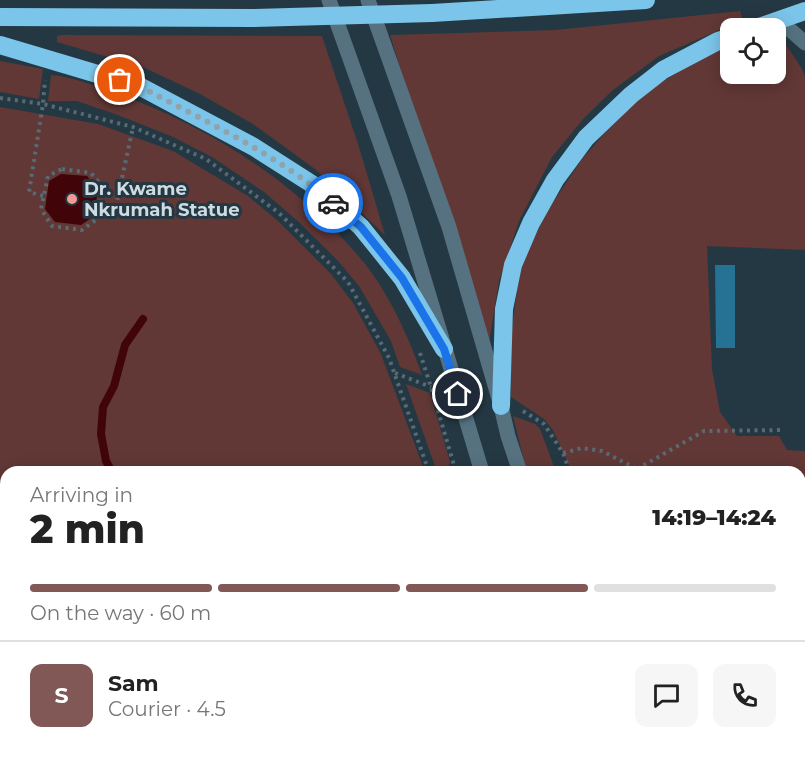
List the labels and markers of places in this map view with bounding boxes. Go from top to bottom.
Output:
pin [94,54,145,105]
place label: Dr. Kwame Nkrumah Statue [84,178,240,221]
marker: Dr. Kwame Nkrumah Statue [65,192,79,206]
pin [432,368,483,419]

